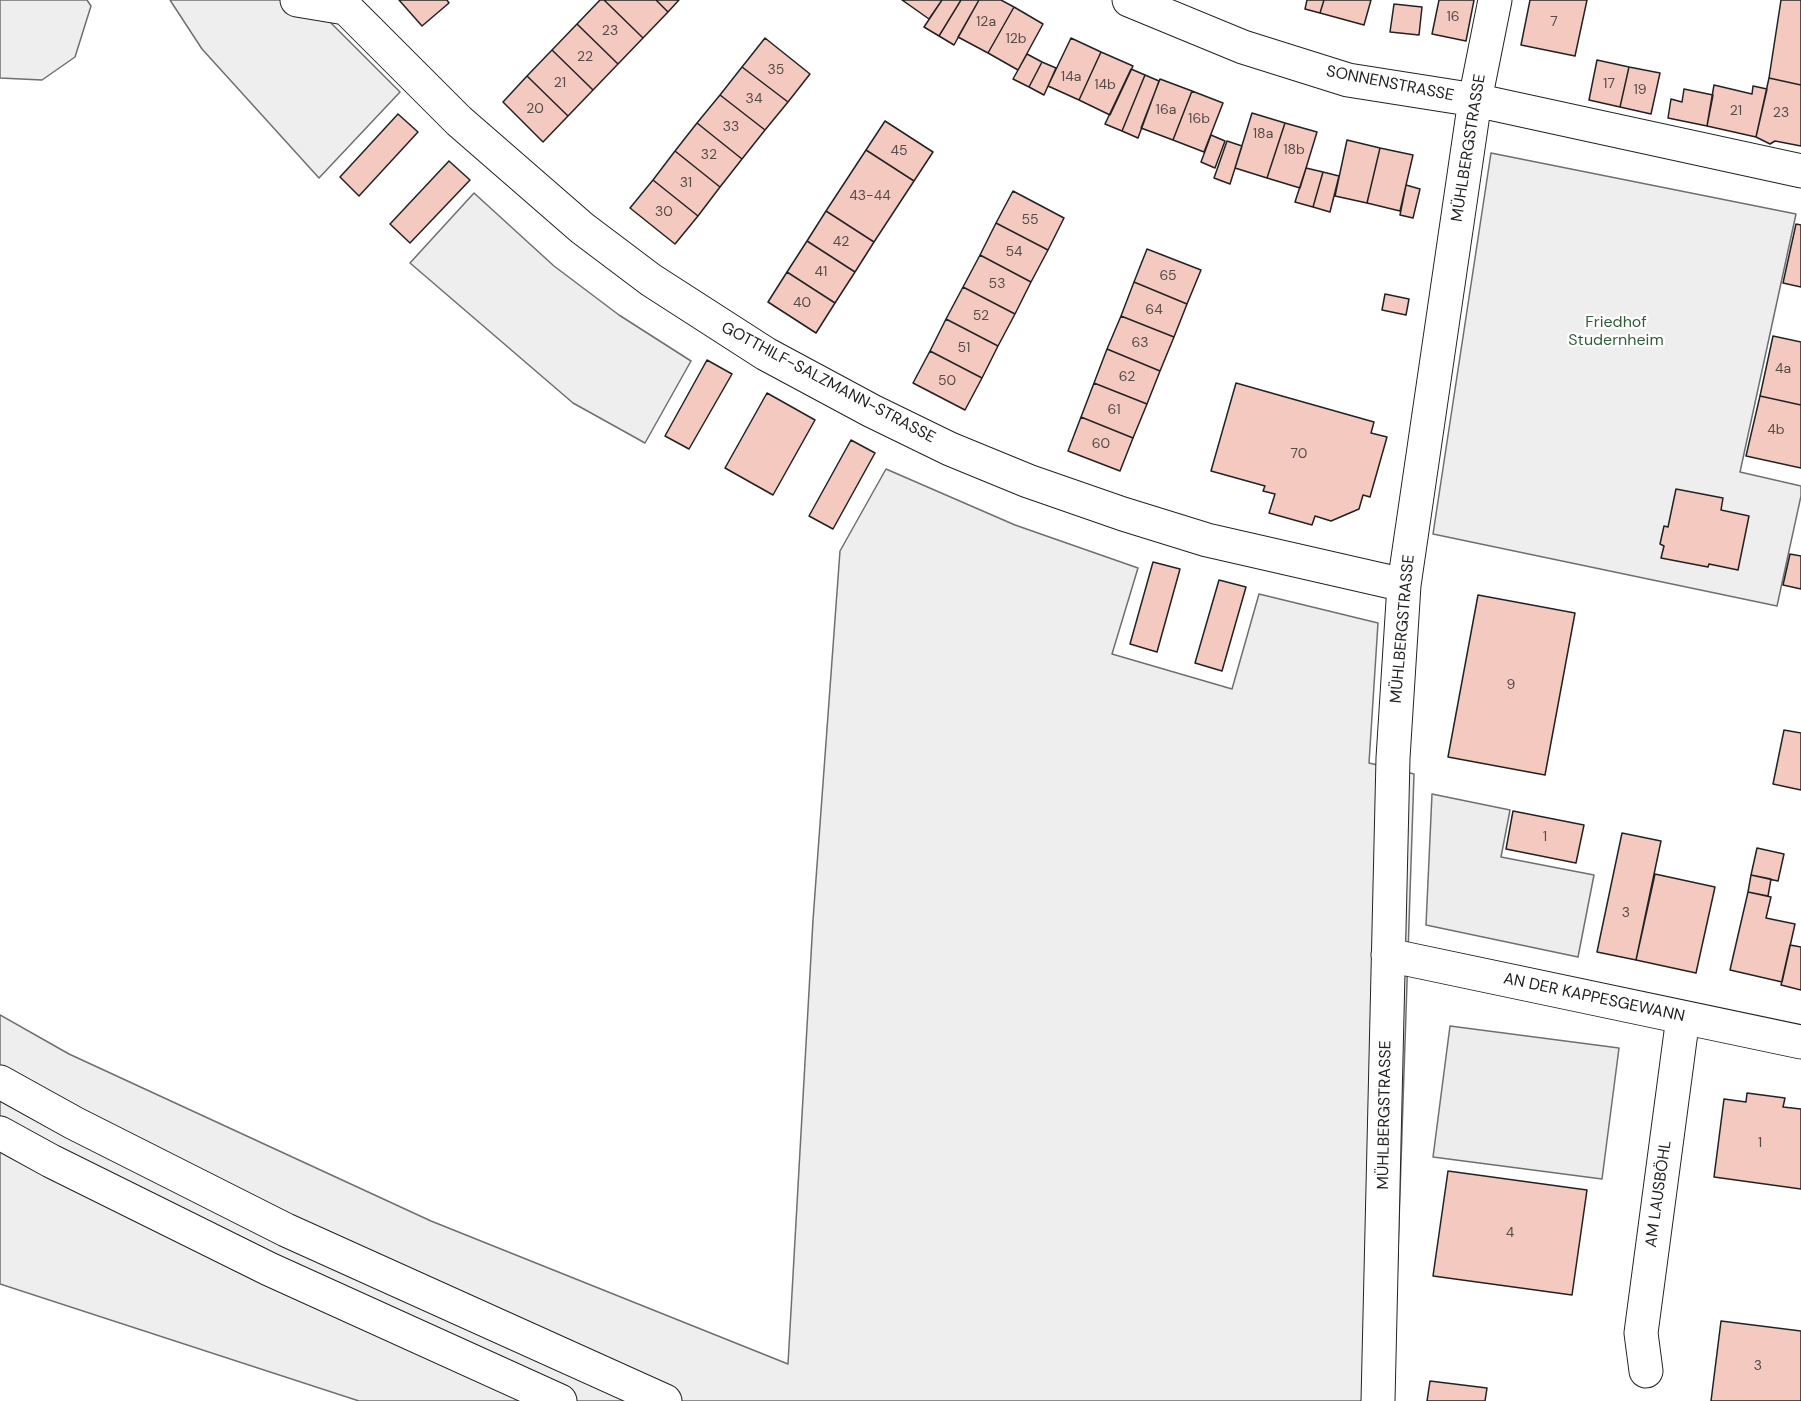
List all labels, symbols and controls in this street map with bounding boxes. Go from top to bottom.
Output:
house number: 16 [1446,9,1460,25]
house number: 12a [976,14,996,30]
house number: 7 [1550,14,1558,30]
house number: 23 [602,23,618,39]
house number: 12b [1005,31,1027,47]
house number: 22 [577,49,593,65]
house number: 35 [768,62,784,78]
street label: SONNENSTRASSE [1325,62,1455,106]
house number: 14a [1061,69,1081,85]
street label: MÜHLBERGSTRASSE [1448,73,1490,223]
house number: 21 [554,75,566,91]
house number: 17 [1603,76,1615,92]
house number: 14b [1094,77,1116,93]
house number: 19 [1633,82,1647,98]
house number: 34 [746,91,762,107]
house number: 20 [526,101,544,117]
house number: 16a [1156,102,1176,118]
house number: 21 [1730,103,1742,119]
house number: 23 [1773,105,1789,121]
house number: 16b [1188,111,1210,127]
house number: 33 [723,119,739,135]
house number: 18a [1253,126,1273,142]
house number: 18b [1283,142,1305,158]
house number: 45 [890,143,908,159]
house number: 32 [701,147,717,163]
house number: 31 [680,175,692,191]
house number: 43-44 [849,188,891,204]
house number: 30 [655,204,673,220]
house number: 55 [1021,212,1039,228]
house number: 42 [833,234,849,250]
house number: 54 [1005,244,1023,260]
house number: 41 [815,264,827,280]
house number: 65 [1159,268,1177,284]
house number: 53 [989,276,1005,292]
house number: 40 [793,295,811,311]
house number: 64 [1145,302,1163,318]
house number: 52 [973,308,989,324]
park label: Friedhof Studernheim [1568,313,1664,351]
street label: GOTTHILF-SALZMANN-STRASSE [718,318,938,448]
house number: 63 [1131,335,1149,351]
house number: 51 [958,340,970,356]
house number: 4a [1775,361,1791,377]
house number: 62 [1119,369,1135,385]
house number: 50 [938,373,956,389]
house number: 61 [1107,402,1121,418]
house number: 4b [1767,422,1785,438]
house number: 60 [1092,436,1110,452]
house number: 70 [1291,446,1307,462]
street label: MÜHLBERGSTRASSE [1387,554,1419,704]
house number: 9 [1507,677,1515,693]
house number: 1 [1543,829,1547,845]
house number: 3 [1622,905,1630,921]
street label: AN DER KAPPESGEWANN [1502,969,1686,1027]
street label: MÜHLBERGSTRASSE [1374,1040,1396,1190]
house number: 1 [1758,1135,1762,1151]
street label: AM LAUSBÖHL [1642,1139,1676,1249]
house number: 4 [1506,1225,1514,1241]
house number: 3 [1754,1358,1762,1374]

